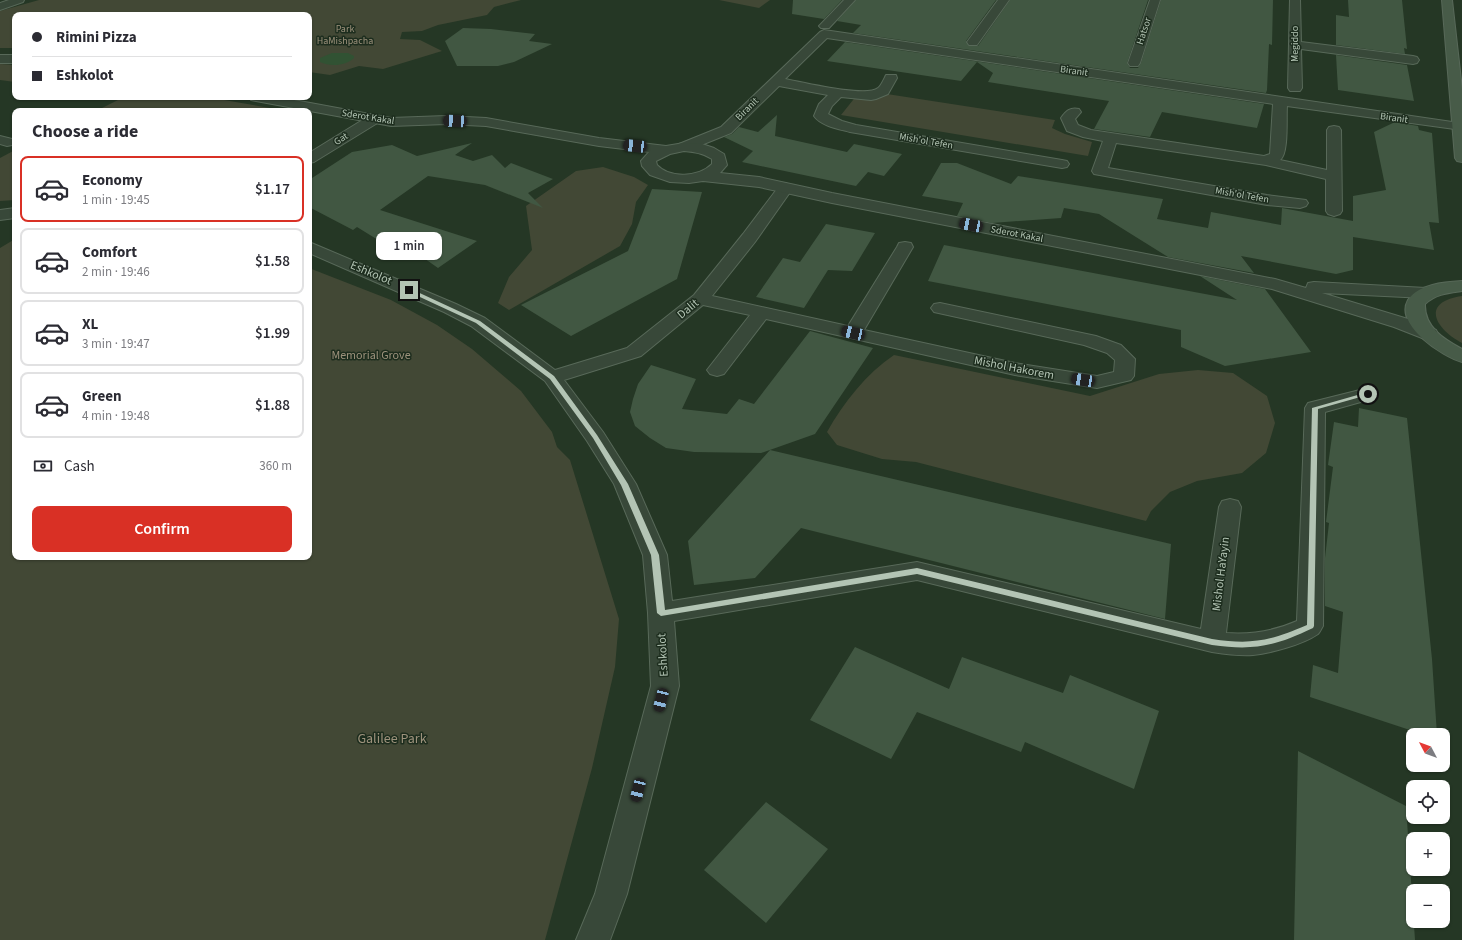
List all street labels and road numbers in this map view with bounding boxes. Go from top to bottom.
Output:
street label: Hatsor [1133,15,1155,46]
street label: Megiddo [1288,26,1302,62]
street label: Biranit [1059,62,1089,80]
street label: Biranit [732,94,762,124]
street label: Sderot Kakal [341,106,396,128]
street label: Biranit [1379,109,1409,127]
street label: Gat [331,129,351,149]
street label: Mish'ol Tefen [898,129,954,153]
street label: Mish'ol Tefen [1214,183,1270,207]
street label: Sderot Kakal [990,222,1045,246]
street label: Eshkolot [348,257,394,289]
street label: Dalit [674,295,702,323]
street label: Mishol Hakorem [972,352,1056,384]
street label: Mishol HaYayin [1208,536,1234,612]
street label: Eshkolot [653,633,673,677]

